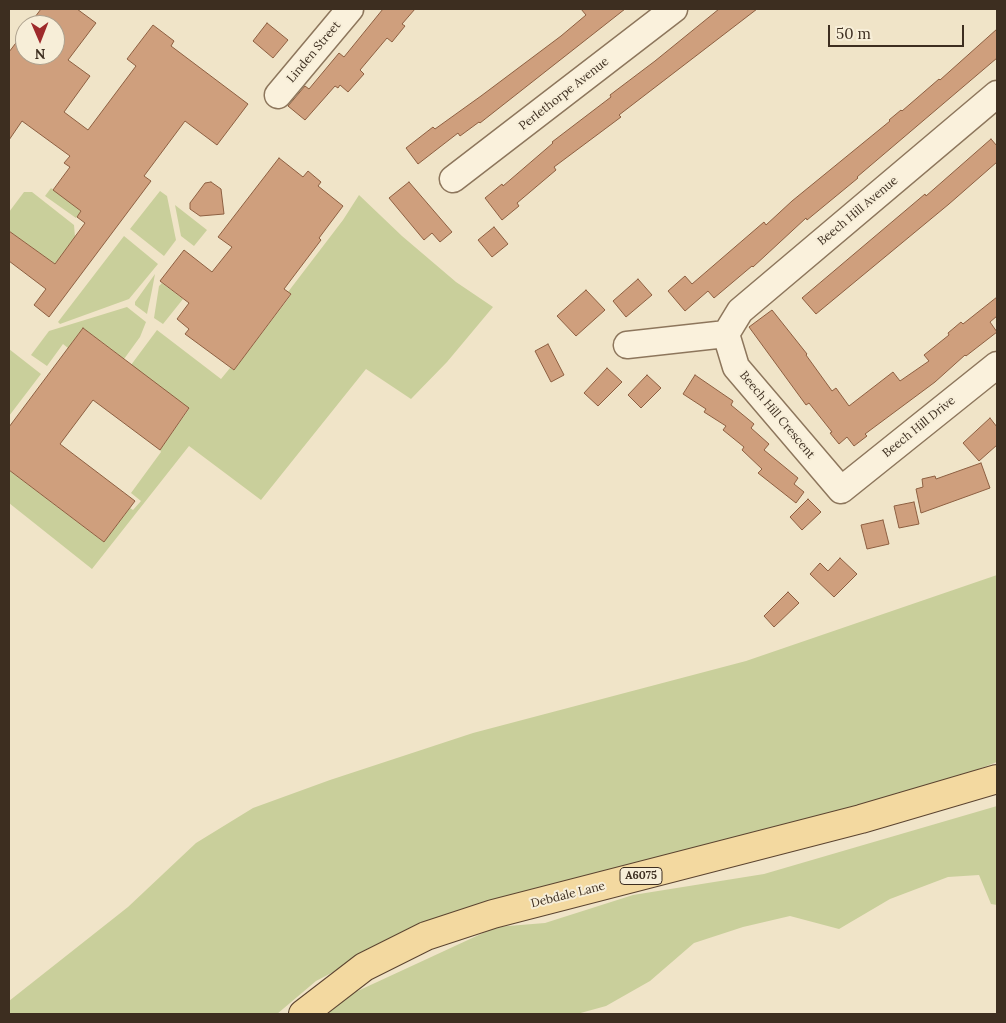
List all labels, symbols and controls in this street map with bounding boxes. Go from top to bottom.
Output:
north arrow [15,15,65,65]
scale bar [831,15,967,47]
street label: Linden Street [284,18,344,86]
text: 50 m [836,24,871,43]
text: N [35,45,46,63]
street label: Perlethorpe Avenue [516,54,612,134]
street label: Beech Hill Avenue [815,173,901,249]
street label: Beech Hill Crescent [736,368,818,462]
street label: Beech Hill Drive [880,393,958,461]
road number: A6075 [620,868,662,884]
street label: Debdale Lane [529,879,607,911]

